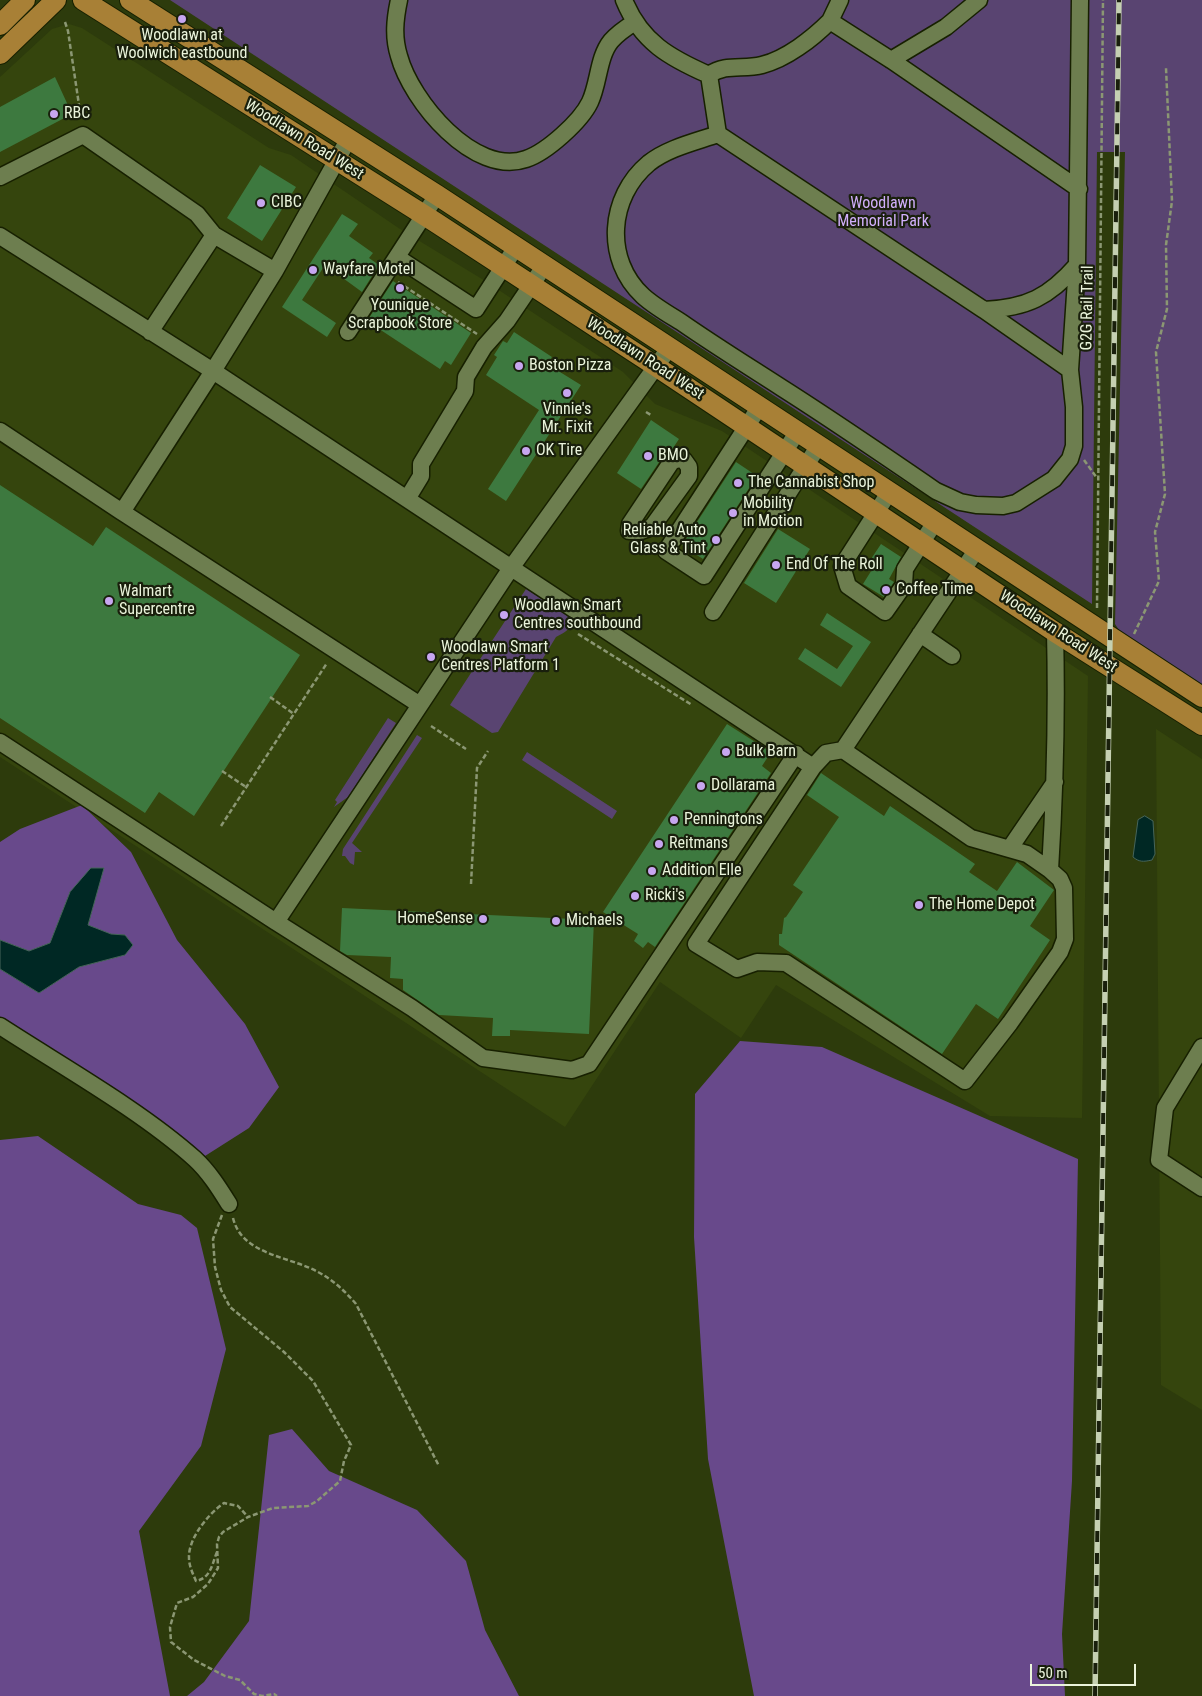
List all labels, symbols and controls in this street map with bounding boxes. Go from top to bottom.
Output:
marker: Woodlawn at Woolwich eastbound [176,13,188,25]
place label: Woodlawn at Woolwich eastbound [116,26,248,64]
street label: Woodlawn Road West [241,96,367,184]
place label: RBC [64,104,90,124]
marker: RBC [48,108,60,120]
place label: CIBC [271,193,302,213]
park label: Woodlawn Memorial Park [837,194,929,232]
marker: CIBC [255,197,267,209]
place label: Wayfare Motel [323,260,414,280]
marker: Wayfare Motel [307,264,319,276]
street label: G2G Rail Trail [1078,265,1098,351]
marker: Younique Scrapbook Store [394,282,406,294]
place label: Younique Scrapbook Store [348,296,452,334]
street label: Woodlawn Road West [583,314,707,404]
place label: Boston Pizza [529,356,611,376]
marker: Boston Pizza [513,360,525,372]
marker: Vinnie's Mr. Fixit [561,387,573,399]
place label: Vinnie's Mr. Fixit [542,400,592,438]
place label: OK Tire [536,441,582,461]
marker: OK Tire [520,445,532,457]
place label: BMO [658,446,688,466]
marker: BMO [642,450,654,462]
place label: The Cannabist Shop [748,473,874,493]
marker: The Cannabist Shop [732,477,744,489]
place label: Mobility in Motion [743,494,802,532]
marker: Mobility in Motion [727,507,739,519]
place label: Reliable Auto Glass & Tint [623,521,706,559]
marker: Reliable Auto Glass & Tint [710,534,722,546]
place label: End Of The Roll [786,555,883,575]
marker: End Of The Roll [770,559,782,571]
place label: Coffee Time [896,580,973,600]
place label: Walmart Supercentre [119,582,195,620]
marker: Coffee Time [880,584,892,596]
street label: Woodlawn Road West [996,587,1120,677]
marker: Walmart Supercentre [103,595,115,607]
place label: Woodlawn Smart Centres southbound [514,596,641,634]
marker: Woodlawn Smart Centres southbound [498,609,510,621]
place label: Woodlawn Smart Centres Platform 1 [441,638,560,676]
marker: Woodlawn Smart Centres Platform 1 [425,651,437,663]
place label: Bulk Barn [736,742,796,762]
marker: Bulk Barn [720,746,732,758]
place label: Dollarama [711,776,775,796]
marker: Dollarama [695,780,707,792]
place label: Penningtons [684,810,763,830]
marker: Penningtons [668,814,680,826]
place label: Reitmans [669,834,728,854]
marker: Reitmans [653,838,665,850]
place label: Addition Elle [662,861,741,881]
marker: Addition Elle [646,865,658,877]
place label: Ricki's [645,886,685,906]
marker: Ricki's [629,890,641,902]
place label: The Home Depot [929,895,1035,915]
marker: The Home Depot [913,899,925,911]
place label: HomeSense [397,909,473,929]
place label: Michaels [566,911,623,931]
marker: HomeSense [477,913,489,925]
marker: Michaels [550,915,562,927]
scale bar [1032,1654,1138,1686]
text: 50 m [1038,1664,1068,1682]

